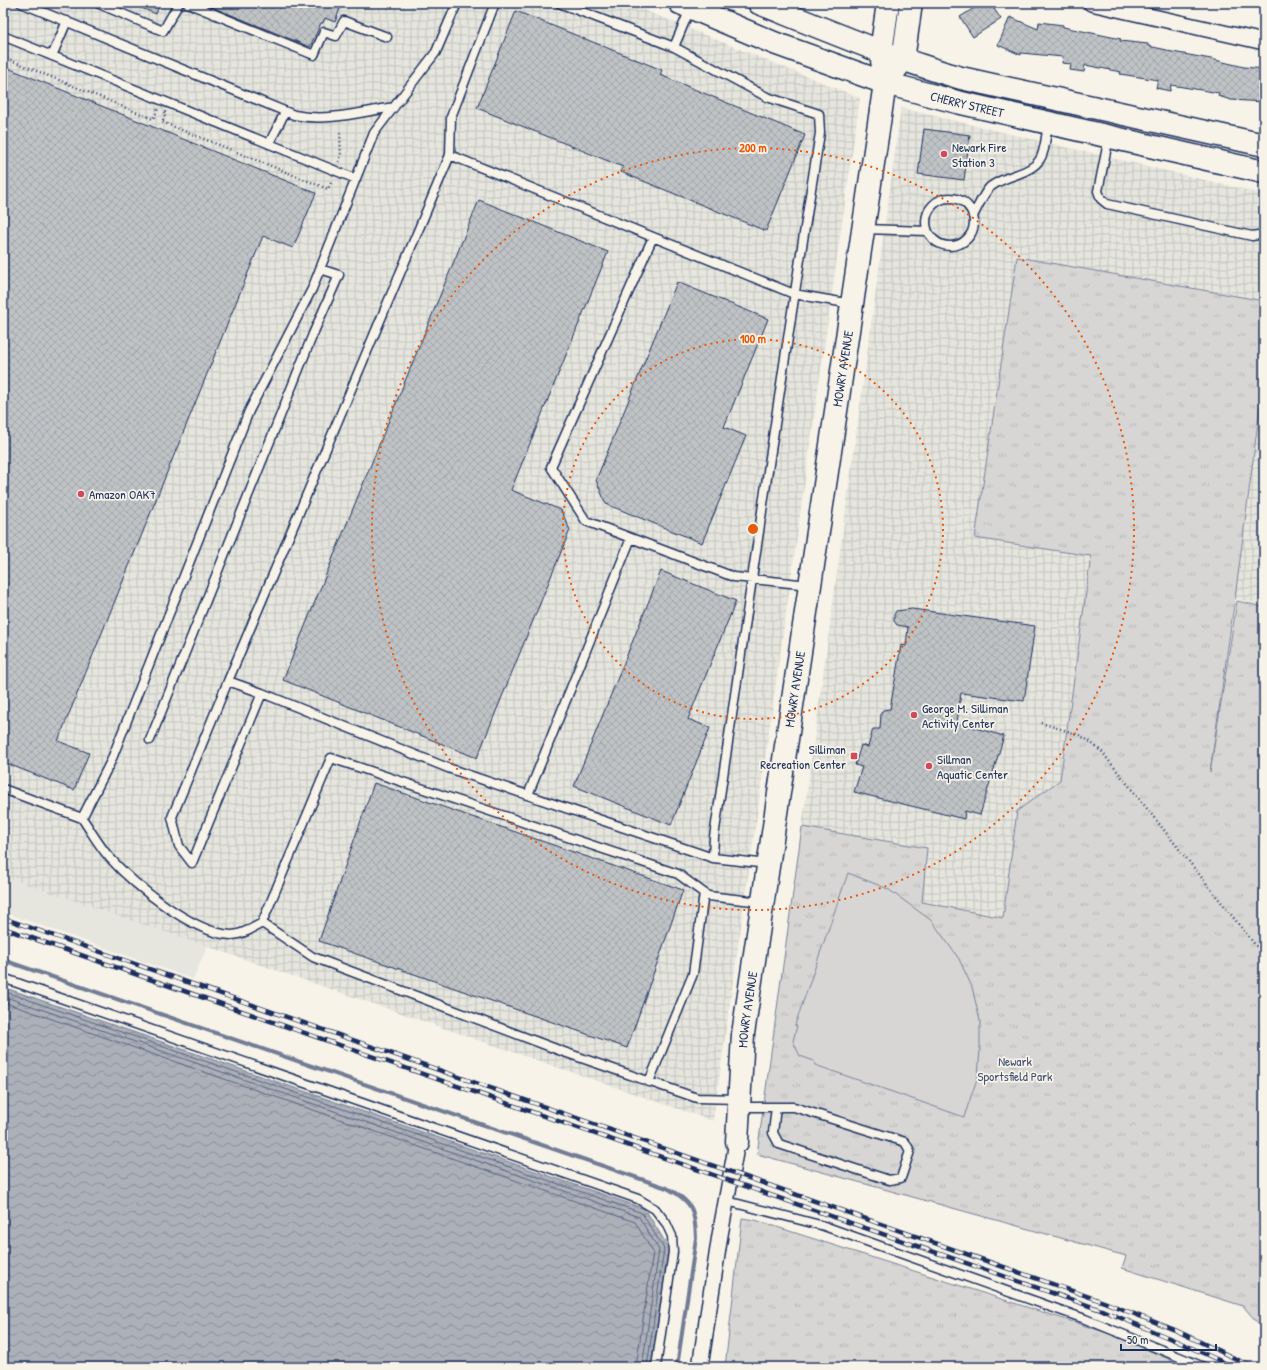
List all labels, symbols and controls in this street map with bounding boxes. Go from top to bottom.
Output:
street label: CHERRY STREET [928,86,1007,122]
place label: Newark Fire Station 3 [952,138,1007,171]
text: 200 m [739,139,767,156]
marker: Newark Fire Station 3 [939,149,949,159]
street label: MOWRY AVENUE [828,329,857,408]
text: 100 m [740,330,766,347]
place label: Amazon OAK7 [89,485,156,503]
marker: Amazon OAK7 [76,489,86,499]
centre of rings [746,522,760,536]
street label: MOWRY AVENUE [780,649,809,728]
place label: George M. Silliman Activity Center [922,699,1008,732]
marker: George M. Silliman Activity Center [909,710,919,720]
place label: Silliman Recreation Center [760,740,846,773]
place label: Sillman Aquatic Center [937,750,1008,783]
marker: Silliman Recreation Center [849,751,859,761]
marker: Sillman Aquatic Center [924,761,934,771]
street label: MOWRY AVENUE [733,970,761,1048]
park label: Newark Sportsfield Park [978,1052,1053,1085]
scale bar [1121,1326,1216,1352]
text: 50 m [1127,1331,1148,1348]

